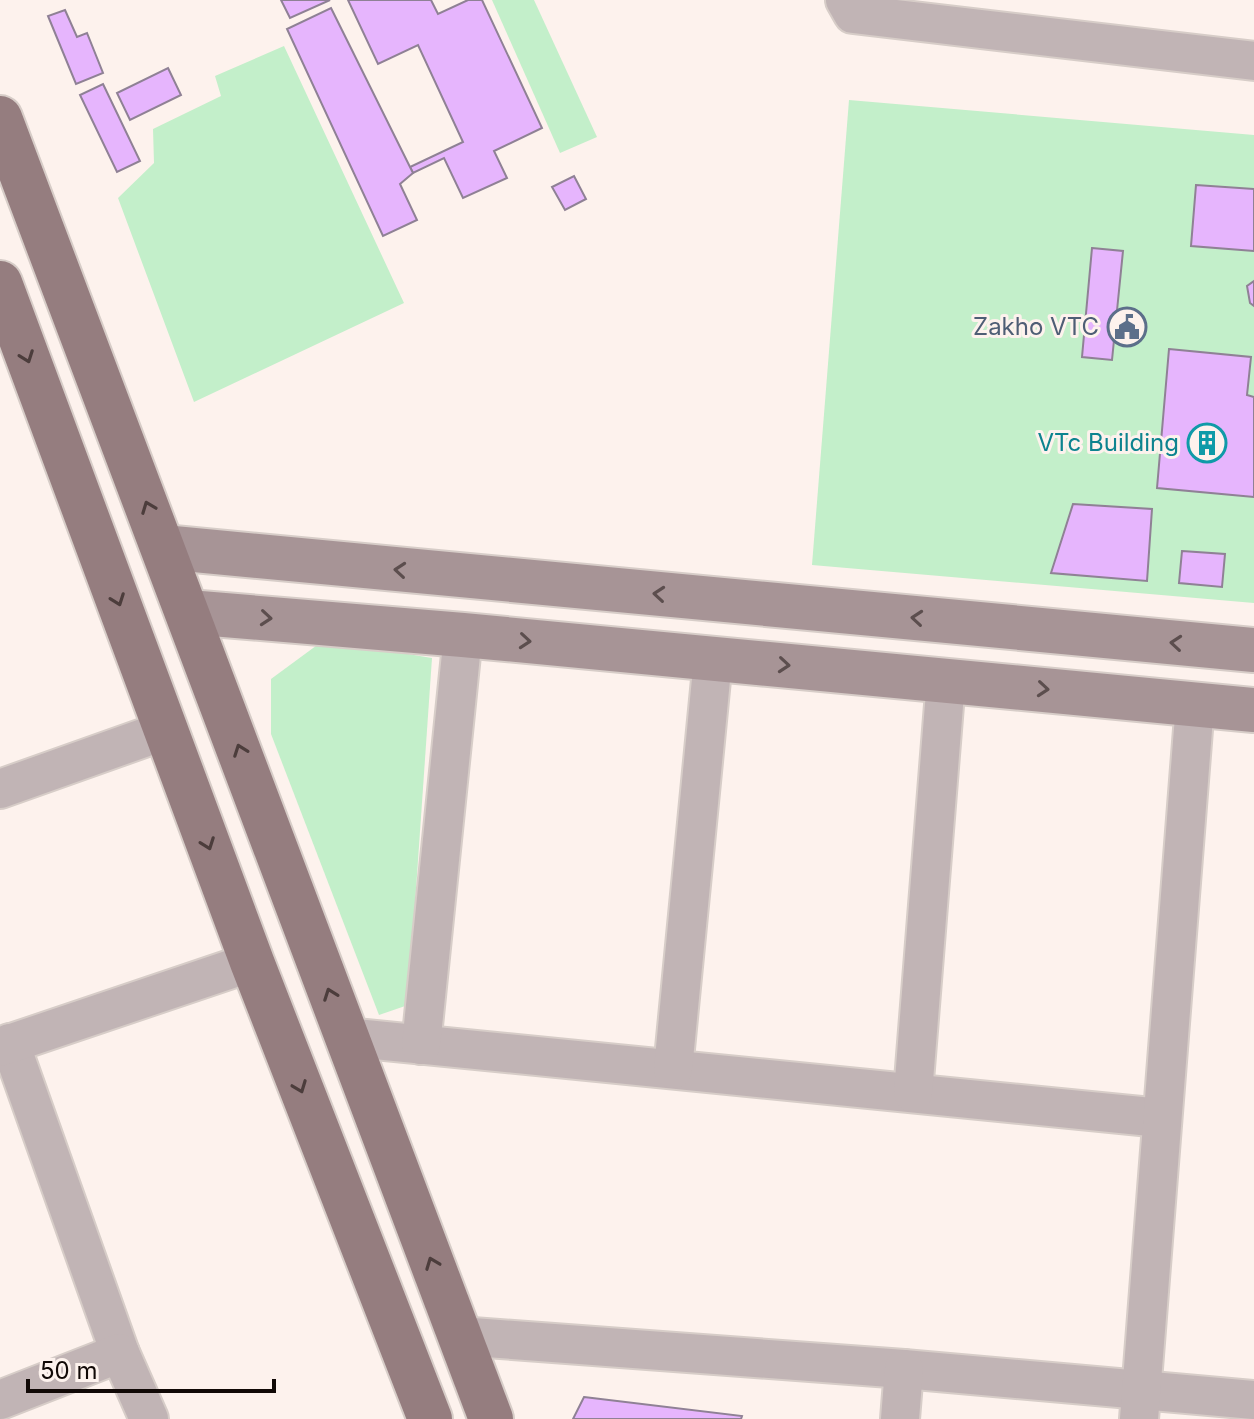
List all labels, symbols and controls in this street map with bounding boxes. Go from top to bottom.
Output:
public building icon: Zakho VTC [1106,306,1148,348]
place label: Zakho VTC [973,312,1099,341]
one-way arrow [17,349,34,363]
building icon: VTc Building [1186,422,1228,464]
place label: VTc Building [1037,428,1179,457]
one-way arrow [141,501,158,515]
one-way arrow [393,561,406,578]
one-way arrow [652,586,665,603]
one-way arrow [108,592,125,606]
one-way arrow [260,610,273,627]
one-way arrow [911,610,924,627]
one-way arrow [519,632,532,649]
one-way arrow [1169,635,1182,652]
one-way arrow [778,657,791,674]
one-way arrow [1037,681,1050,698]
one-way arrow [233,743,250,757]
one-way arrow [198,836,215,850]
one-way arrow [323,988,339,1002]
one-way arrow [290,1079,307,1093]
one-way arrow [425,1257,442,1271]
scale bar [28,1343,274,1393]
text: 50 m [40,1356,98,1385]

